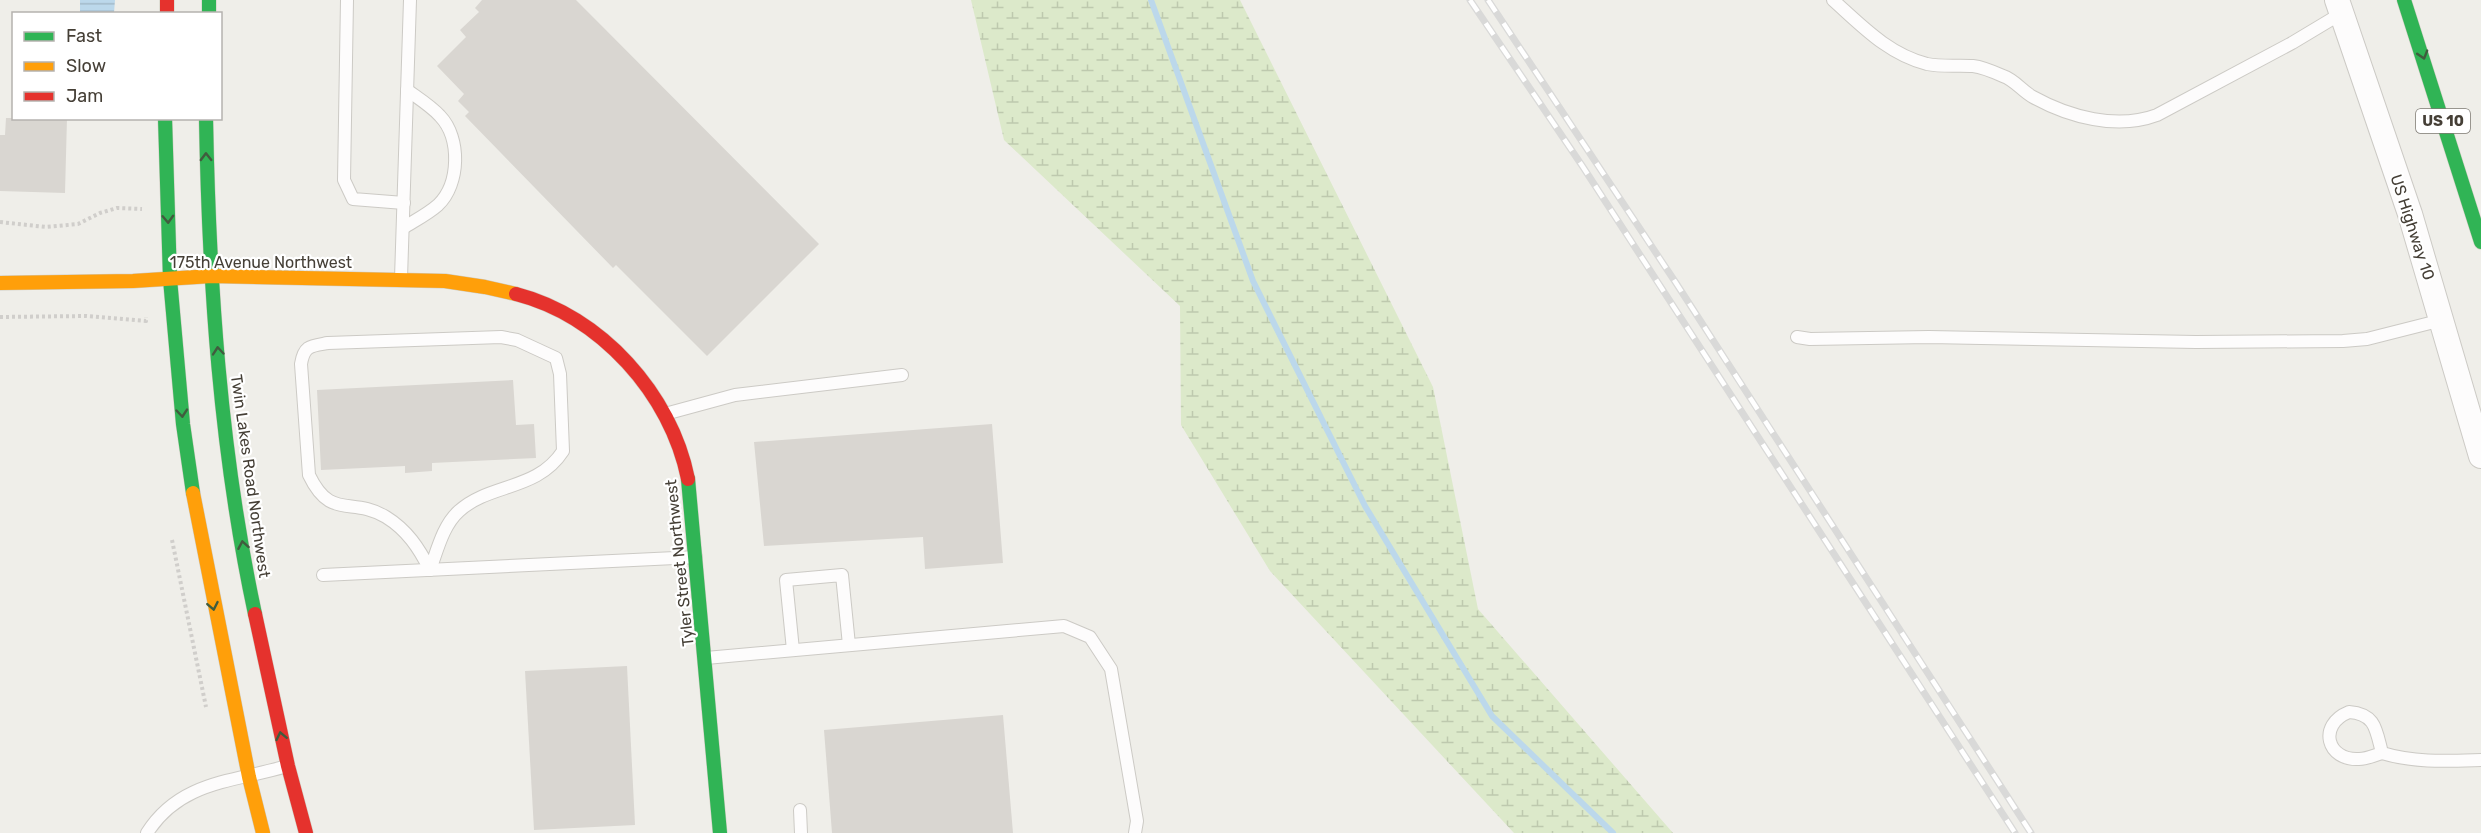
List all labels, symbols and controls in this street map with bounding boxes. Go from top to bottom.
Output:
legend [12,12,222,120]
text: Fast [66,25,102,47]
one-way arrow [2416,49,2428,60]
text: Slow [66,55,106,77]
text: Jam [66,85,103,107]
road number: US 10 [2416,109,2470,133]
one-way arrow [200,152,213,161]
street label: US Highway 10 [2386,172,2439,282]
one-way arrow [161,214,174,223]
street label: 175th Avenue Northwest [170,253,352,272]
one-way arrow [212,347,225,356]
street label: Twin Lakes Road Northwest [227,373,274,579]
one-way arrow [175,409,188,418]
street label: Tyler Street Northwest [661,479,698,647]
one-way arrow [237,540,250,550]
one-way arrow [206,601,219,611]
one-way arrow [275,731,288,741]

